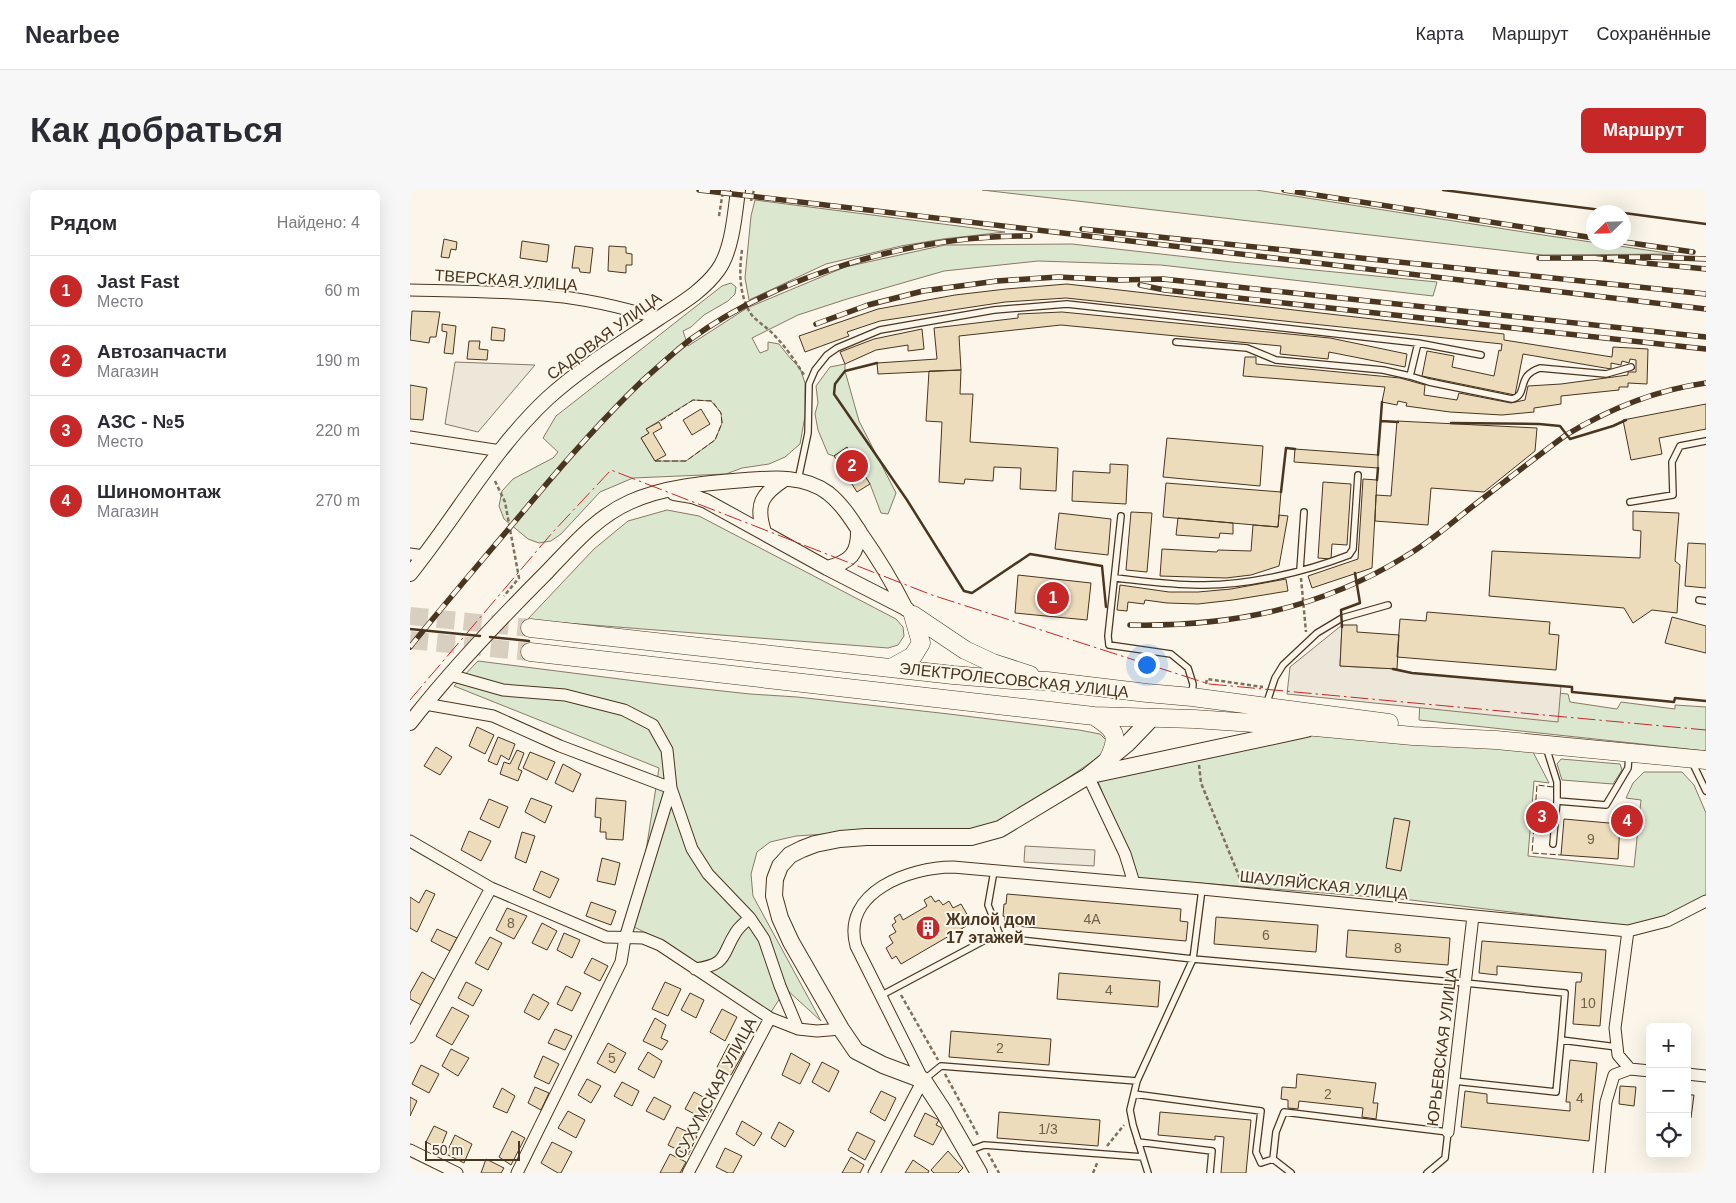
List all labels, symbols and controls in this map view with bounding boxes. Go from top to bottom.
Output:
text: Nearbee [25,21,120,48]
text: Карта [1416,24,1464,44]
text: Маршрут [1492,24,1568,44]
text: Сохранённые [1596,24,1711,44]
button: Маршрут [1581,108,1706,153]
text: Как добраться [30,110,283,149]
north arrow [1586,205,1631,250]
text: Рядом [50,211,117,234]
text: Найдено: 4 [277,214,360,231]
street label: ТВЕРСКАЯ УЛИЦА [434,267,578,294]
text: Jast Fast [97,271,179,292]
text: 1 [62,282,70,299]
text: 60 m [324,282,360,299]
street label: САДОВАЯ УЛИЦА [544,289,665,383]
text: Место [97,293,143,310]
text: Автозапчасти [97,341,227,362]
text: 2 [62,352,70,369]
text: 190 m [316,352,360,369]
text: Магазин [97,363,159,380]
text: АЗС - №5 [97,411,185,432]
text: 3 [62,422,70,439]
text: 220 m [316,422,360,439]
text: Место [97,433,143,450]
pin: 2 [836,447,868,485]
text: Шиномонтаж [97,481,221,502]
text: 4 [62,492,70,509]
text: 270 m [316,492,360,509]
text: Магазин [97,503,159,520]
pin: 1 [1037,579,1069,617]
your location [1134,652,1160,678]
street label: ЭЛЕКТРОЛЕСОВСКАЯ УЛИЦА [899,660,1130,701]
pin: 3 [1526,798,1558,836]
pin: 4 [1611,802,1643,840]
house number: 9 [1587,831,1595,847]
street label: ШАУЛЯЙСКАЯ УЛИЦА [1239,867,1410,902]
place label: Жилой дом 17 этажей [945,911,1036,946]
house number: 4А [1083,911,1101,927]
house number: 8 [507,915,515,931]
building icon: Жилой дом 17 этажей [915,915,941,941]
house number: 6 [1262,927,1270,943]
house number: 8 [1394,940,1402,956]
street label: ЮРЬЕВСКАЯ УЛИЦА [1424,966,1460,1127]
house number: 4 [1105,982,1113,998]
house number: 10 [1580,995,1596,1011]
street label: СУХУМСКАЯ УЛИЦА [671,1014,760,1161]
map controls [1646,1023,1691,1158]
button: + [1646,1023,1691,1068]
house number: 2 [996,1040,1004,1056]
house number: 5 [608,1050,616,1066]
button: − [1646,1068,1691,1113]
house number: 2 [1324,1086,1332,1102]
house number: 4 [1576,1090,1584,1106]
button: locate [1646,1113,1691,1158]
house number: 1/3 [1038,1121,1058,1137]
scale bar [425,1138,520,1161]
text: 50 m [432,1142,463,1158]

